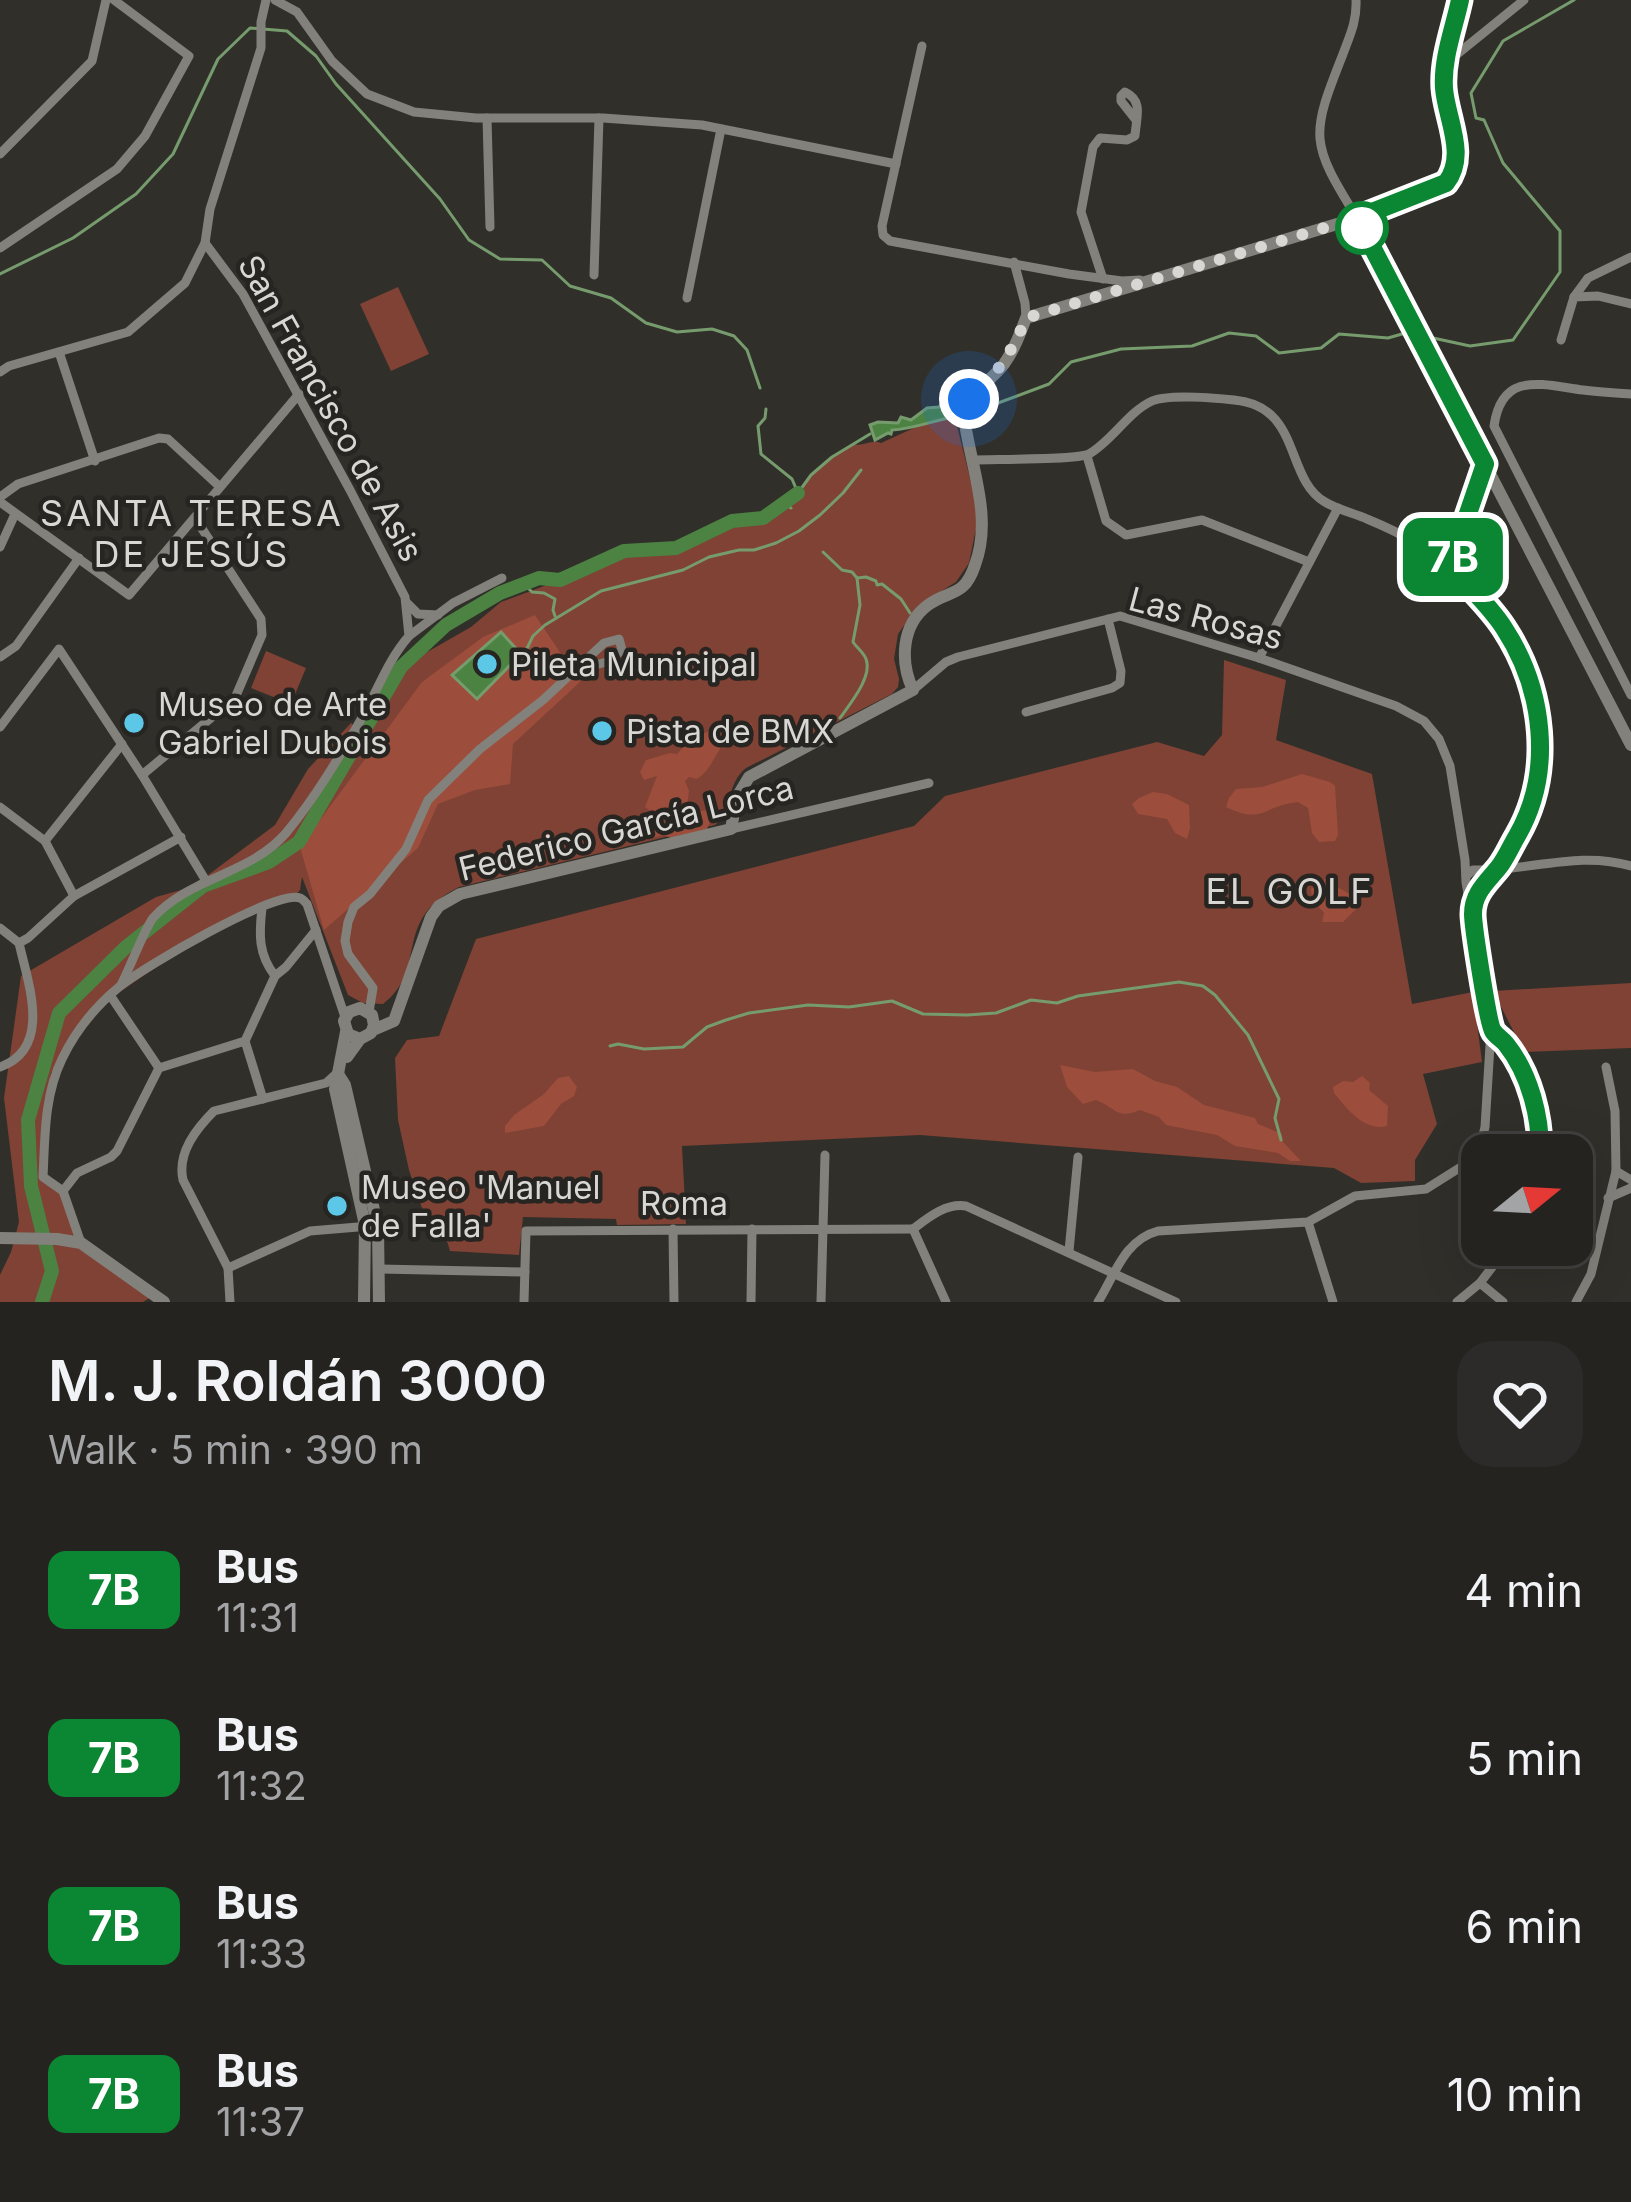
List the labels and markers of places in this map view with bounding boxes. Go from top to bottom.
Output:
unlabelled marker [1337,203,1387,253]
place label: Pileta Municipal [511,644,757,684]
marker: Pileta Municipal [474,651,500,677]
place label: Museo de Arte Gabriel Dubois [158,684,388,762]
marker: Museo de Arte Gabriel Dubois [121,710,147,736]
place label: Pista de BMX [626,711,834,751]
marker: Pista de BMX [589,718,615,744]
place label: Museo 'Manuel de Falla' [361,1167,601,1245]
marker: Museo 'Manuel de Falla' [324,1193,350,1219]

